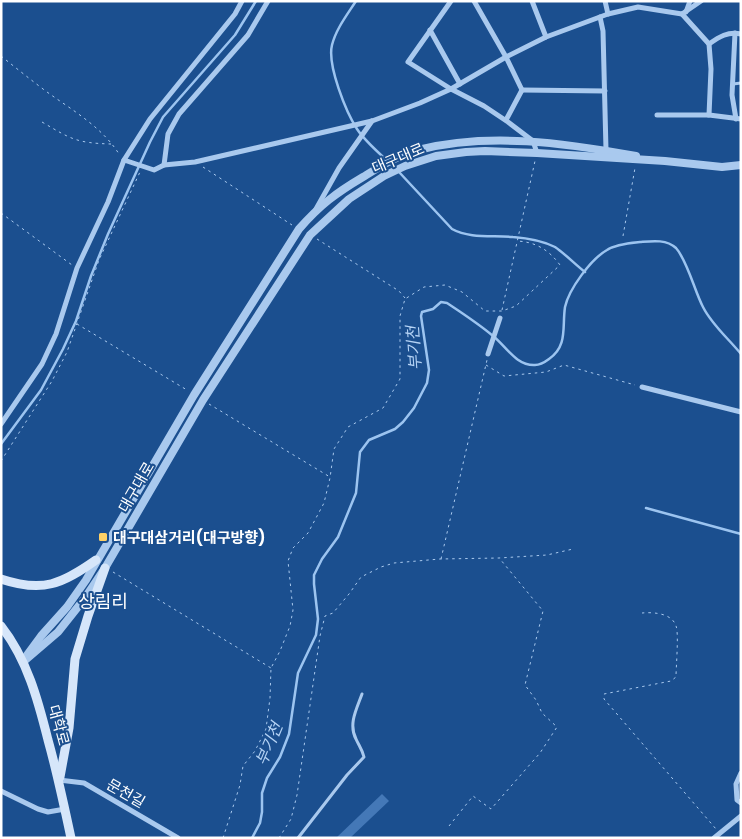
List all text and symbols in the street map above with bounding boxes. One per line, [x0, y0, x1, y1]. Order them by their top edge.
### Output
street label: 대구대로 [368, 138, 428, 178]
water label: 부기천 [401, 323, 427, 371]
street label: 대구대로 [113, 458, 159, 516]
place label: 대구대삼거리(대구방향) [113, 527, 265, 548]
marker: 대구대삼거리(대구방향) [97, 531, 109, 543]
district label: 상림리 [78, 589, 128, 614]
street label: 대학로 [43, 702, 75, 748]
water label: 부기천 [250, 717, 289, 769]
street label: 문천길 [103, 774, 149, 812]

